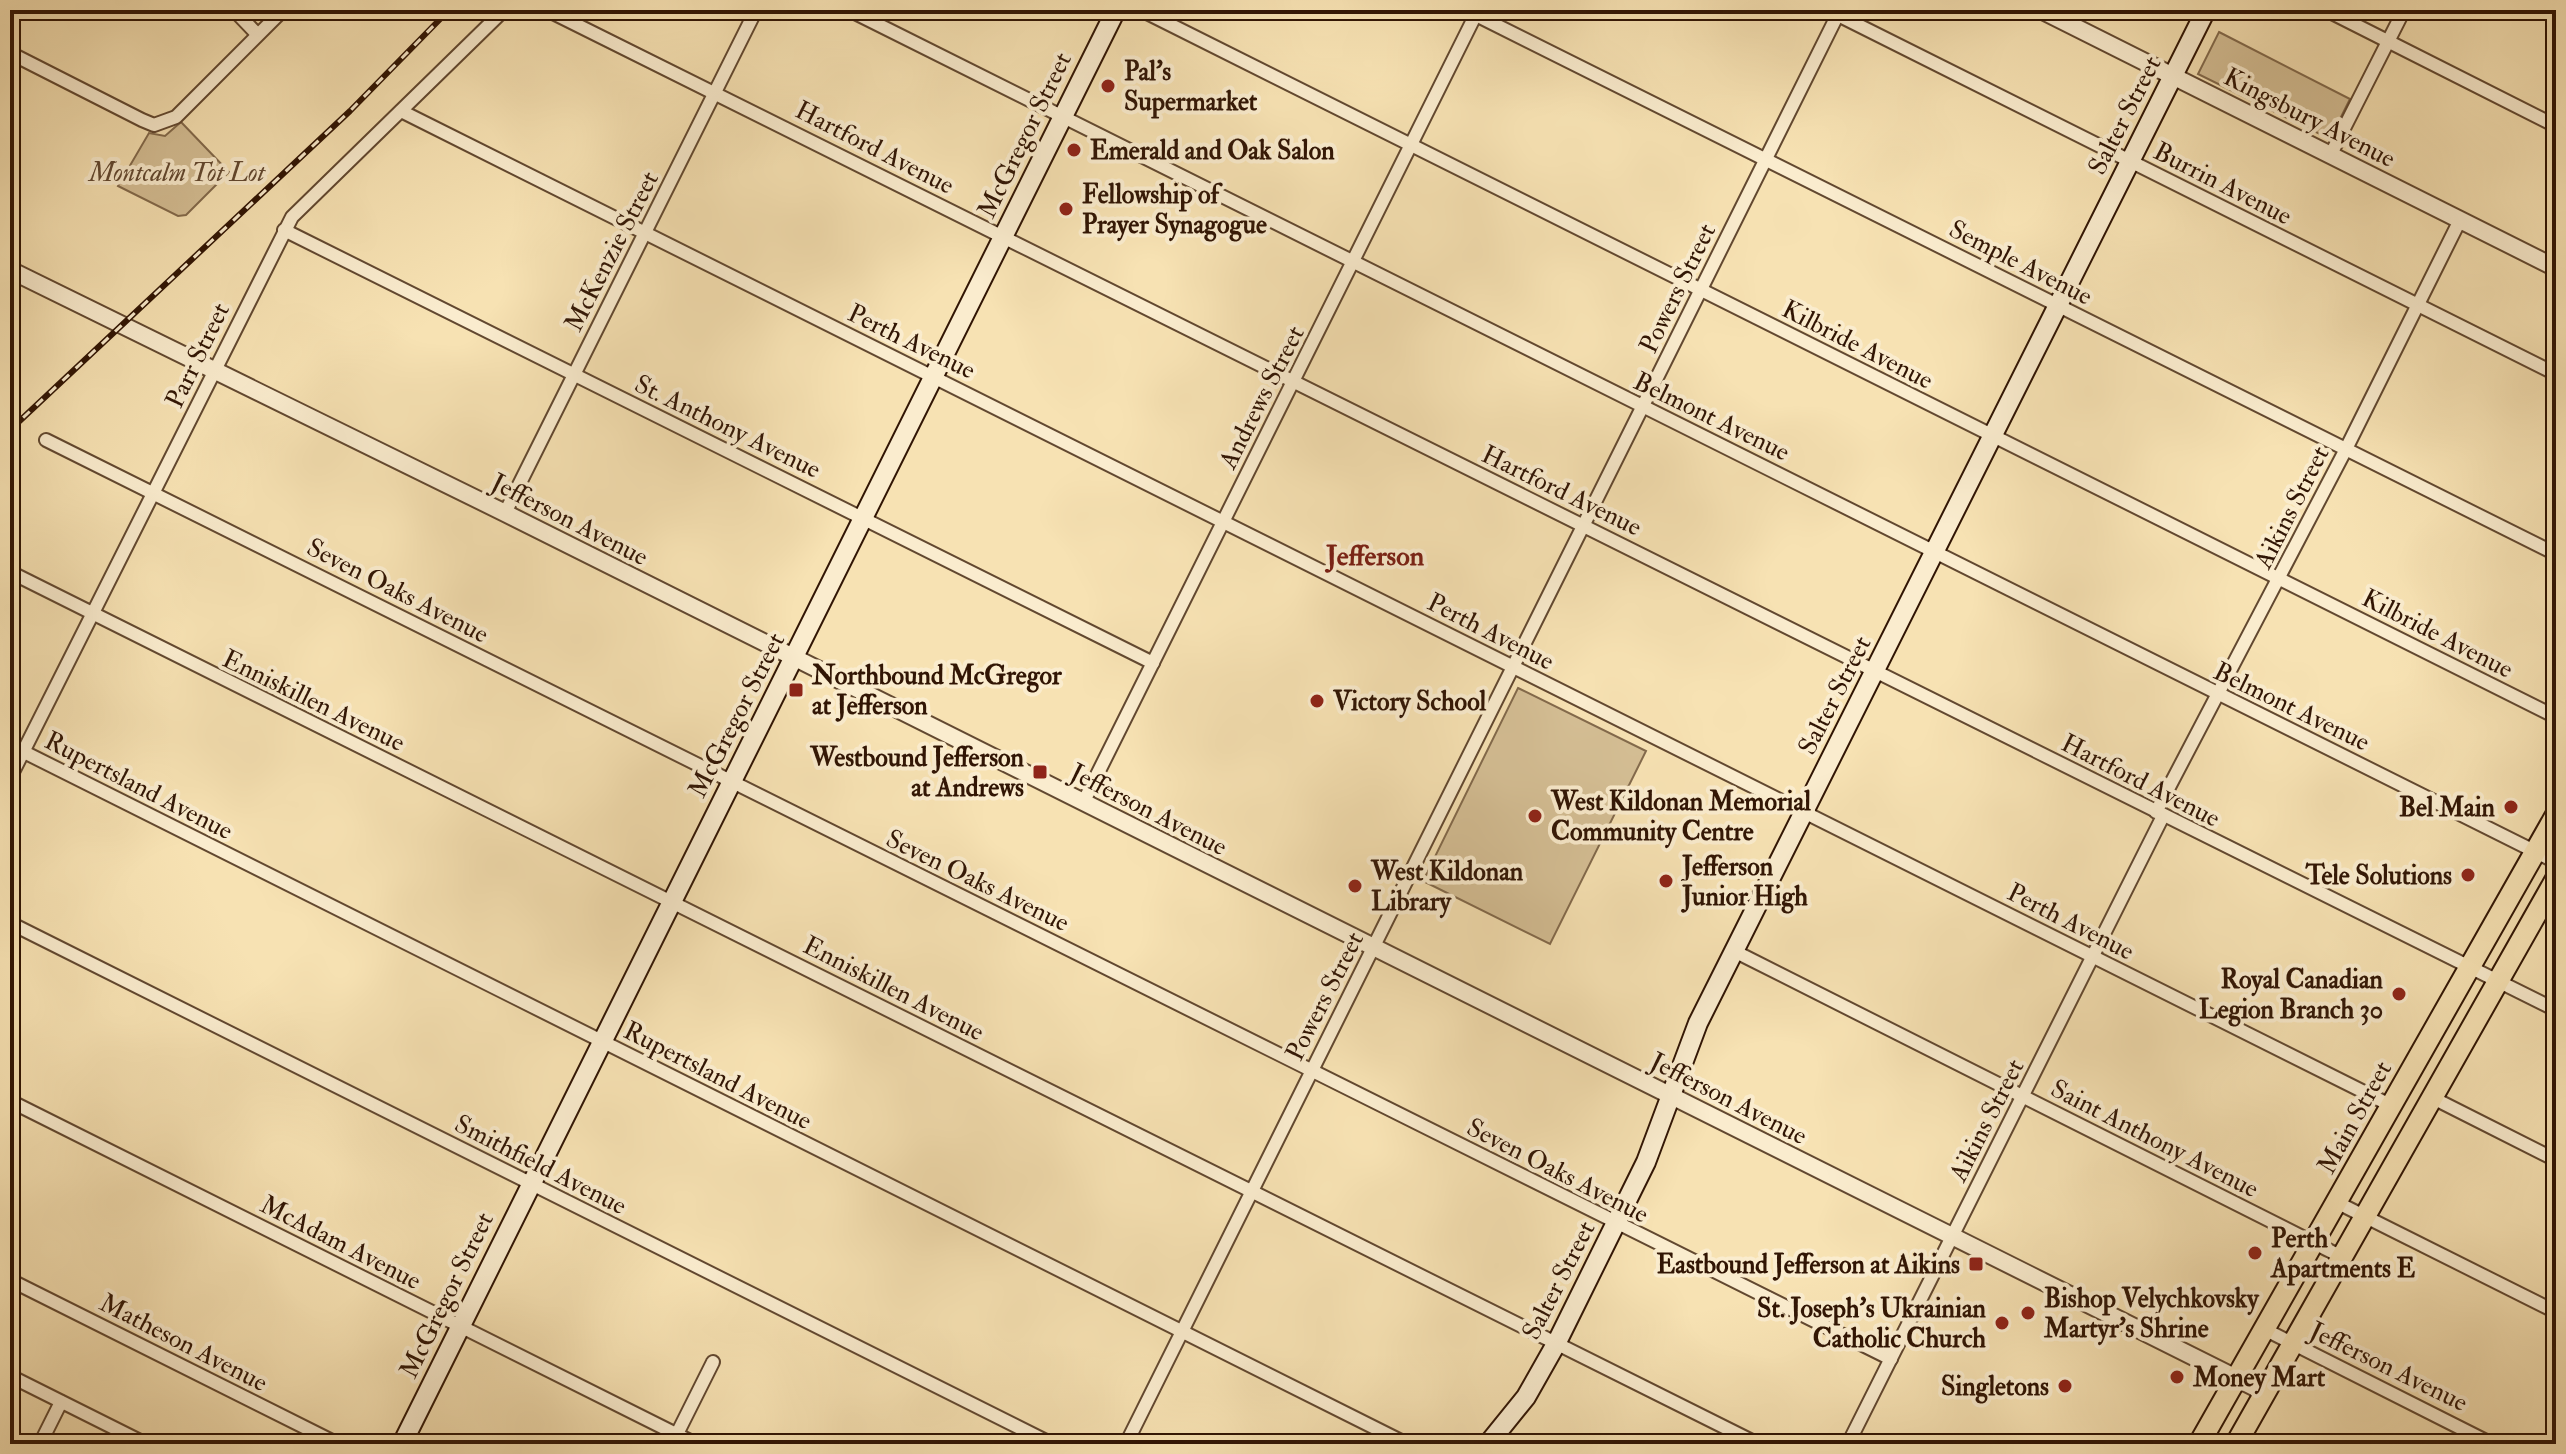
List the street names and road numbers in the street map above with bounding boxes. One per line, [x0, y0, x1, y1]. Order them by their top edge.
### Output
street label: McGregor Street [971, 47, 1079, 224]
street label: Salter Street [2081, 51, 2168, 180]
street label: Kingsbury Avenue [2218, 61, 2401, 175]
street label: Hartford Avenue [790, 94, 959, 202]
street label: Burrin Avenue [2148, 135, 2297, 232]
street label: McKenzie Street [558, 166, 666, 337]
street label: Semple Avenue [1943, 213, 2098, 314]
street label: Powers Street [1633, 218, 1723, 359]
street label: Kilbride Avenue [1777, 293, 1939, 397]
street label: Perth Avenue [843, 297, 981, 387]
street label: Parr Street [159, 298, 237, 413]
street label: Andrews Street [1212, 321, 1312, 475]
street label: Belmont Avenue [1628, 365, 1795, 469]
street label: St. Anthony Avenue [629, 368, 826, 486]
street label: Hartford Avenue [1476, 438, 1647, 543]
street label: Aikins Street [2247, 441, 2336, 575]
street label: Jefferson Avenue [485, 466, 654, 573]
street label: Seven Oaks Avenue [301, 531, 494, 651]
street label: Kilbride Avenue [2357, 582, 2519, 686]
street label: Perth Avenue [1422, 586, 1559, 678]
street label: McGregor Street [682, 628, 792, 803]
street label: Salter Street [1791, 631, 1878, 760]
street label: Enniskillen Avenue [217, 643, 410, 759]
street label: Belmont Avenue [2208, 655, 2375, 759]
street label: Rupertsland Avenue [39, 725, 238, 848]
street label: Hartford Avenue [2056, 727, 2225, 835]
street label: Jefferson Avenue [1064, 756, 1233, 863]
street label: Seven Oaks Avenue [881, 823, 1074, 939]
street label: Perth Avenue [2002, 876, 2139, 968]
street label: Powers Street [1279, 927, 1371, 1066]
street label: Enniskillen Avenue [798, 929, 990, 1048]
street label: Rupertsland Avenue [618, 1015, 817, 1138]
street label: Jefferson Avenue [1644, 1045, 1813, 1152]
street label: Aikins Street [1942, 1054, 2031, 1188]
street label: Main Street [2311, 1055, 2399, 1180]
street label: Saint Anthony Avenue [2045, 1073, 2264, 1205]
street label: Smithfield Avenue [449, 1108, 632, 1222]
street label: Seven Oaks Avenue [1461, 1111, 1654, 1231]
street label: McAdam Avenue [255, 1189, 426, 1297]
street label: McGregor Street [393, 1207, 501, 1384]
street label: Salter Street [1515, 1216, 1602, 1345]
street label: Matheson Avenue [94, 1287, 273, 1399]
street label: Jefferson Avenue [2303, 1314, 2473, 1419]

